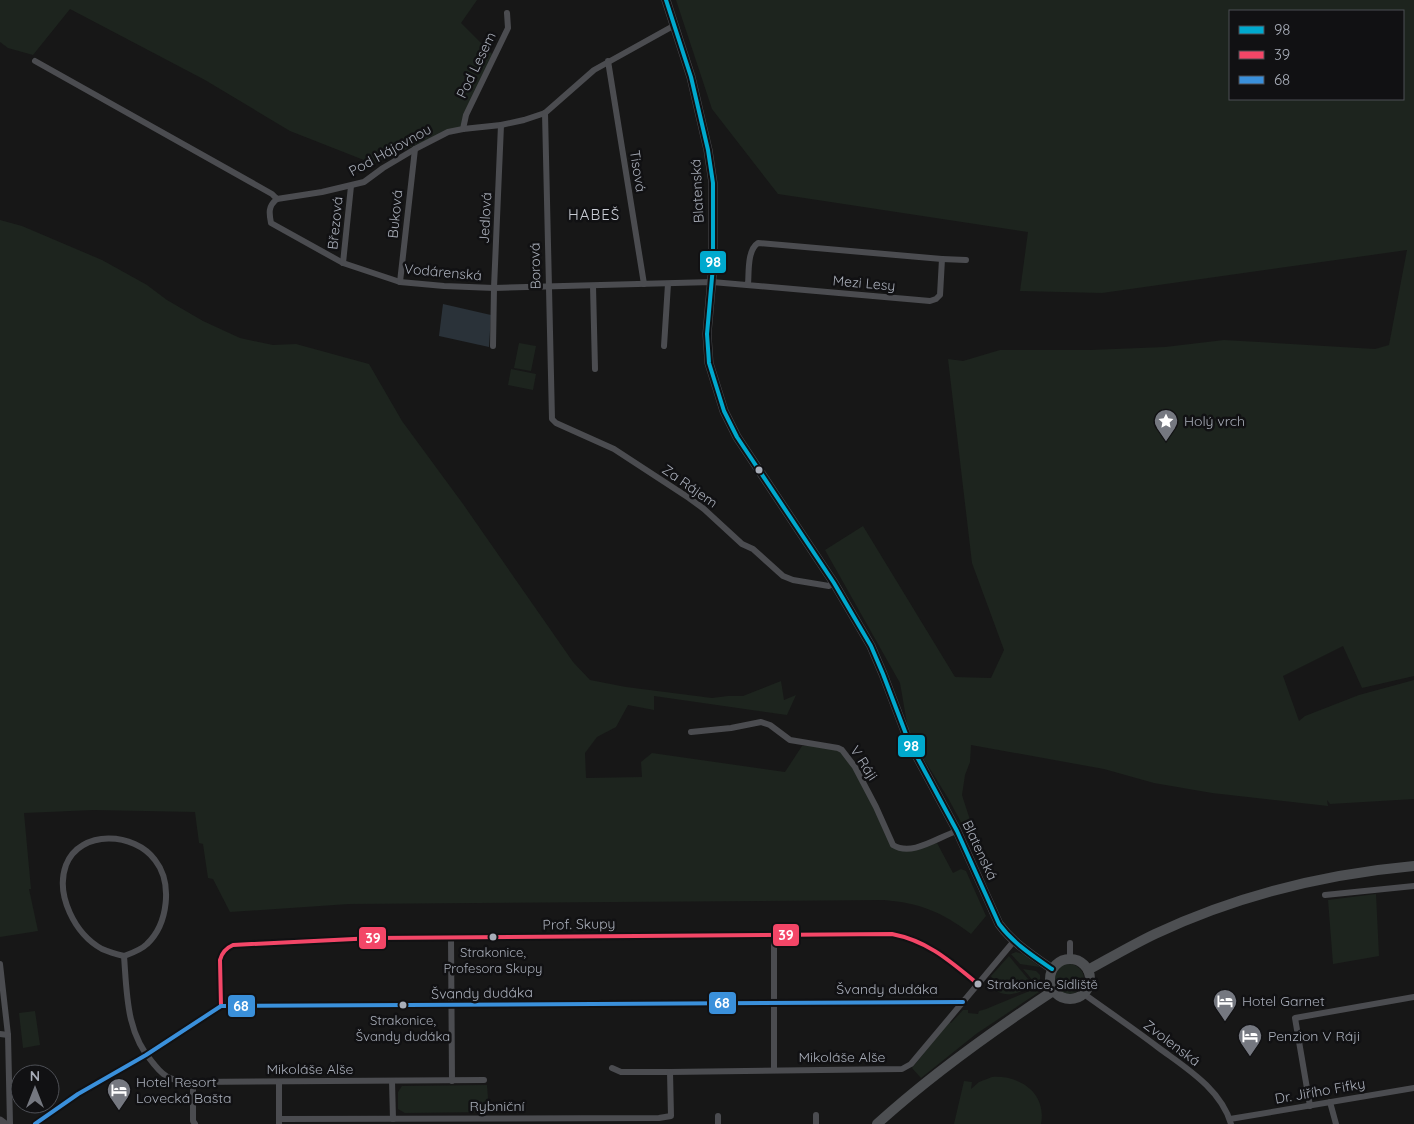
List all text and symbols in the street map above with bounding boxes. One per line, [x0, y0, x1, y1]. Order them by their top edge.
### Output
legend [1229, 10, 1404, 100]
text: 98 [1274, 20, 1290, 39]
street label: Pod Lesem [452, 29, 500, 101]
text: 39 [1274, 45, 1290, 64]
text: 68 [1274, 70, 1290, 89]
street label: Pod Hájovnou [346, 120, 434, 180]
street label: Tisová [626, 149, 650, 193]
street label: Blatenská [686, 159, 708, 223]
street label: Buková [384, 189, 406, 239]
street label: Jedlová [475, 192, 495, 244]
street label: Březová [323, 196, 347, 250]
district label: HABEŠ [568, 205, 620, 224]
street label: Borová [526, 242, 544, 290]
line badge: 98 [699, 250, 727, 274]
text: 98 [705, 253, 721, 271]
street label: Vodárenská [403, 260, 483, 284]
street label: Mezi Lesy [832, 271, 896, 295]
place icon: Holý vrch [1153, 408, 1179, 442]
place label: Holý vrch [1184, 412, 1245, 430]
street label: Za Rájem [659, 460, 721, 512]
unlabelled marker [754, 465, 764, 475]
line badge: 98 [897, 734, 926, 758]
text: 98 [903, 737, 919, 755]
street label: V Ráji [846, 742, 882, 784]
street label: Blatenská [958, 817, 1002, 883]
street label: Prof. Skupy [542, 914, 616, 934]
line badge: 39 [772, 923, 800, 947]
line badge: 39 [358, 926, 387, 950]
text: 39 [778, 926, 794, 944]
text: 39 [365, 929, 381, 947]
marker: Strakonice, Profesora Skupy [488, 932, 498, 942]
place label: Strakonice, Profesora Skupy [444, 944, 542, 976]
place label: Strakonice, Sídliště [987, 976, 1098, 992]
marker: Strakonice, Sídliště [973, 979, 983, 989]
street label: Švandy dudáka [836, 980, 938, 998]
street label: Švandy dudáka [431, 983, 533, 1003]
hotel icon: Hotel Garnet [1212, 988, 1238, 1022]
line badge: 68 [708, 991, 737, 1015]
place label: Hotel Garnet [1242, 992, 1325, 1010]
line badge: 68 [227, 994, 256, 1018]
text: 68 [714, 994, 730, 1012]
text: 68 [233, 997, 249, 1015]
marker: Strakonice, Švandy dudáka [398, 1000, 408, 1010]
place label: Strakonice, Švandy dudáka [356, 1012, 450, 1044]
street label: Zvolenská [1140, 1016, 1204, 1070]
hotel icon: Penzion V Ráji [1237, 1023, 1263, 1057]
place label: Penzion V Ráji [1268, 1027, 1360, 1045]
street label: Mikoláše Alše [799, 1048, 886, 1066]
street label: Mikoláše Alše [267, 1060, 354, 1078]
north arrow [10, 1064, 60, 1114]
text: N [30, 1067, 40, 1085]
place label: Hotel Resort Lovecká Bašta [136, 1073, 231, 1107]
street label: Dr. Jiřího Fifky [1273, 1074, 1367, 1108]
hotel icon: Hotel Resort Lovecká Bašta [106, 1077, 132, 1111]
street label: Rybniční [469, 1097, 525, 1115]

